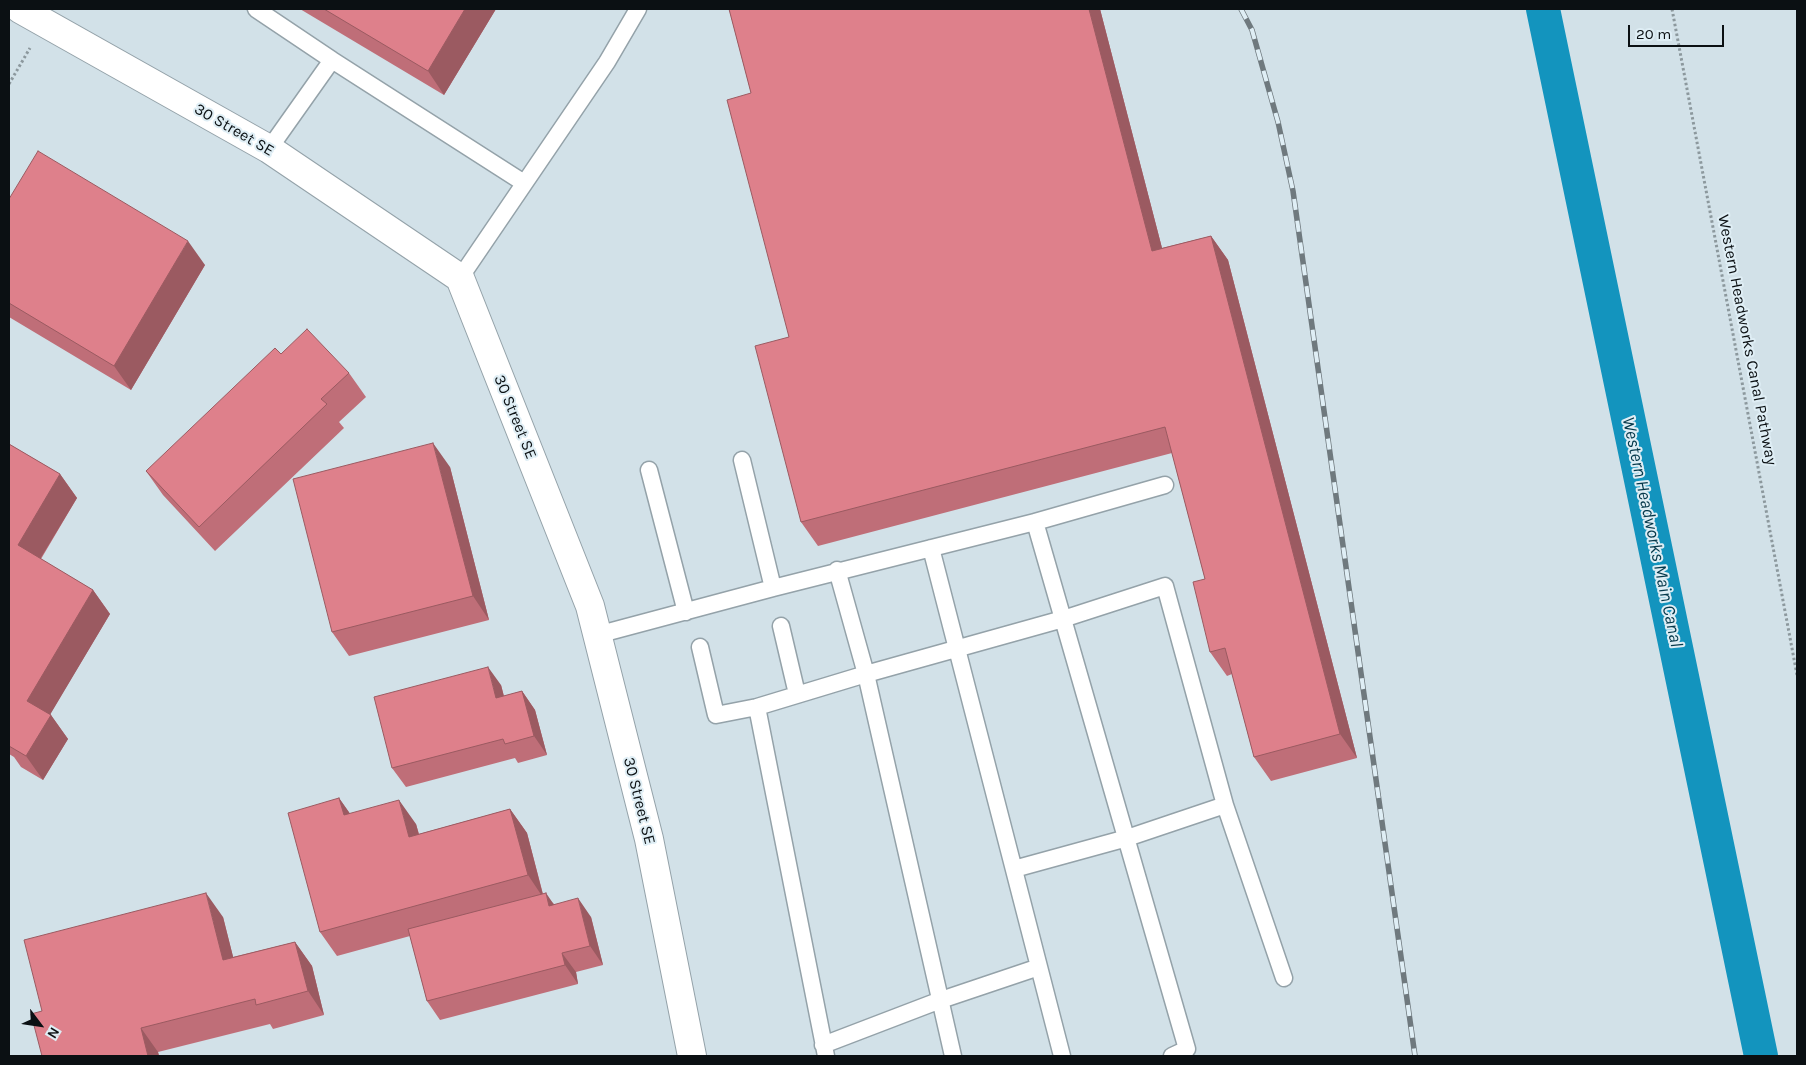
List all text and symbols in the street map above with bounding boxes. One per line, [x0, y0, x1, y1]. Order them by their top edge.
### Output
scale bar [1631, 15, 1727, 47]
text: 20 m [1636, 25, 1671, 43]
street label: 30 Street SE [191, 99, 277, 161]
street label: Western Headworks Canal Pathway [1713, 213, 1781, 467]
street label: 30 Street SE [489, 372, 541, 462]
water label: Western Headworks Main Canal [1617, 415, 1687, 649]
street label: 30 Street SE [619, 755, 659, 847]
north arrow [15, 1000, 65, 1050]
text: N [43, 1024, 63, 1042]

